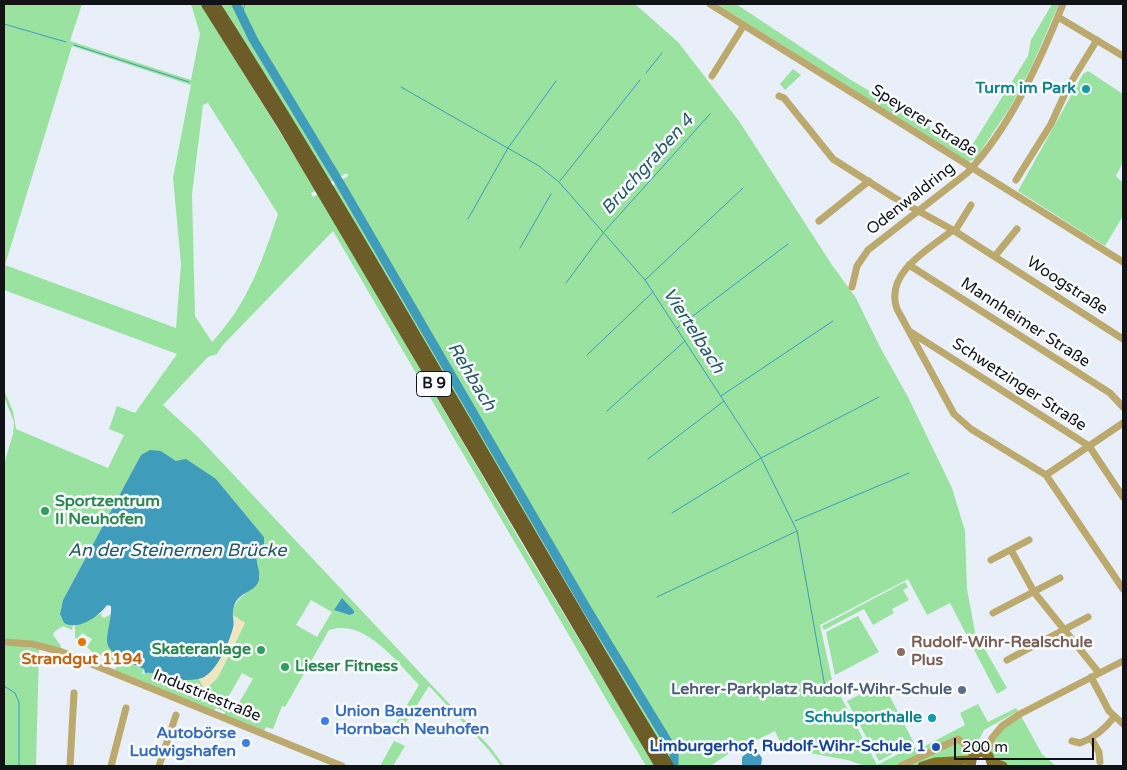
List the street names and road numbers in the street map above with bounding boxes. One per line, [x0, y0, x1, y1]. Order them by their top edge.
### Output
street label: Speyerer Straße [868, 81, 980, 161]
street label: Odenwaldring [863, 158, 959, 240]
street label: Woogstraße [1023, 253, 1111, 319]
street label: Mannheimer Straße [957, 274, 1093, 372]
street label: Schwetzinger Straße [948, 334, 1090, 436]
road number: B 9 [416, 372, 452, 396]
street label: Industriestraße [150, 666, 264, 726]

